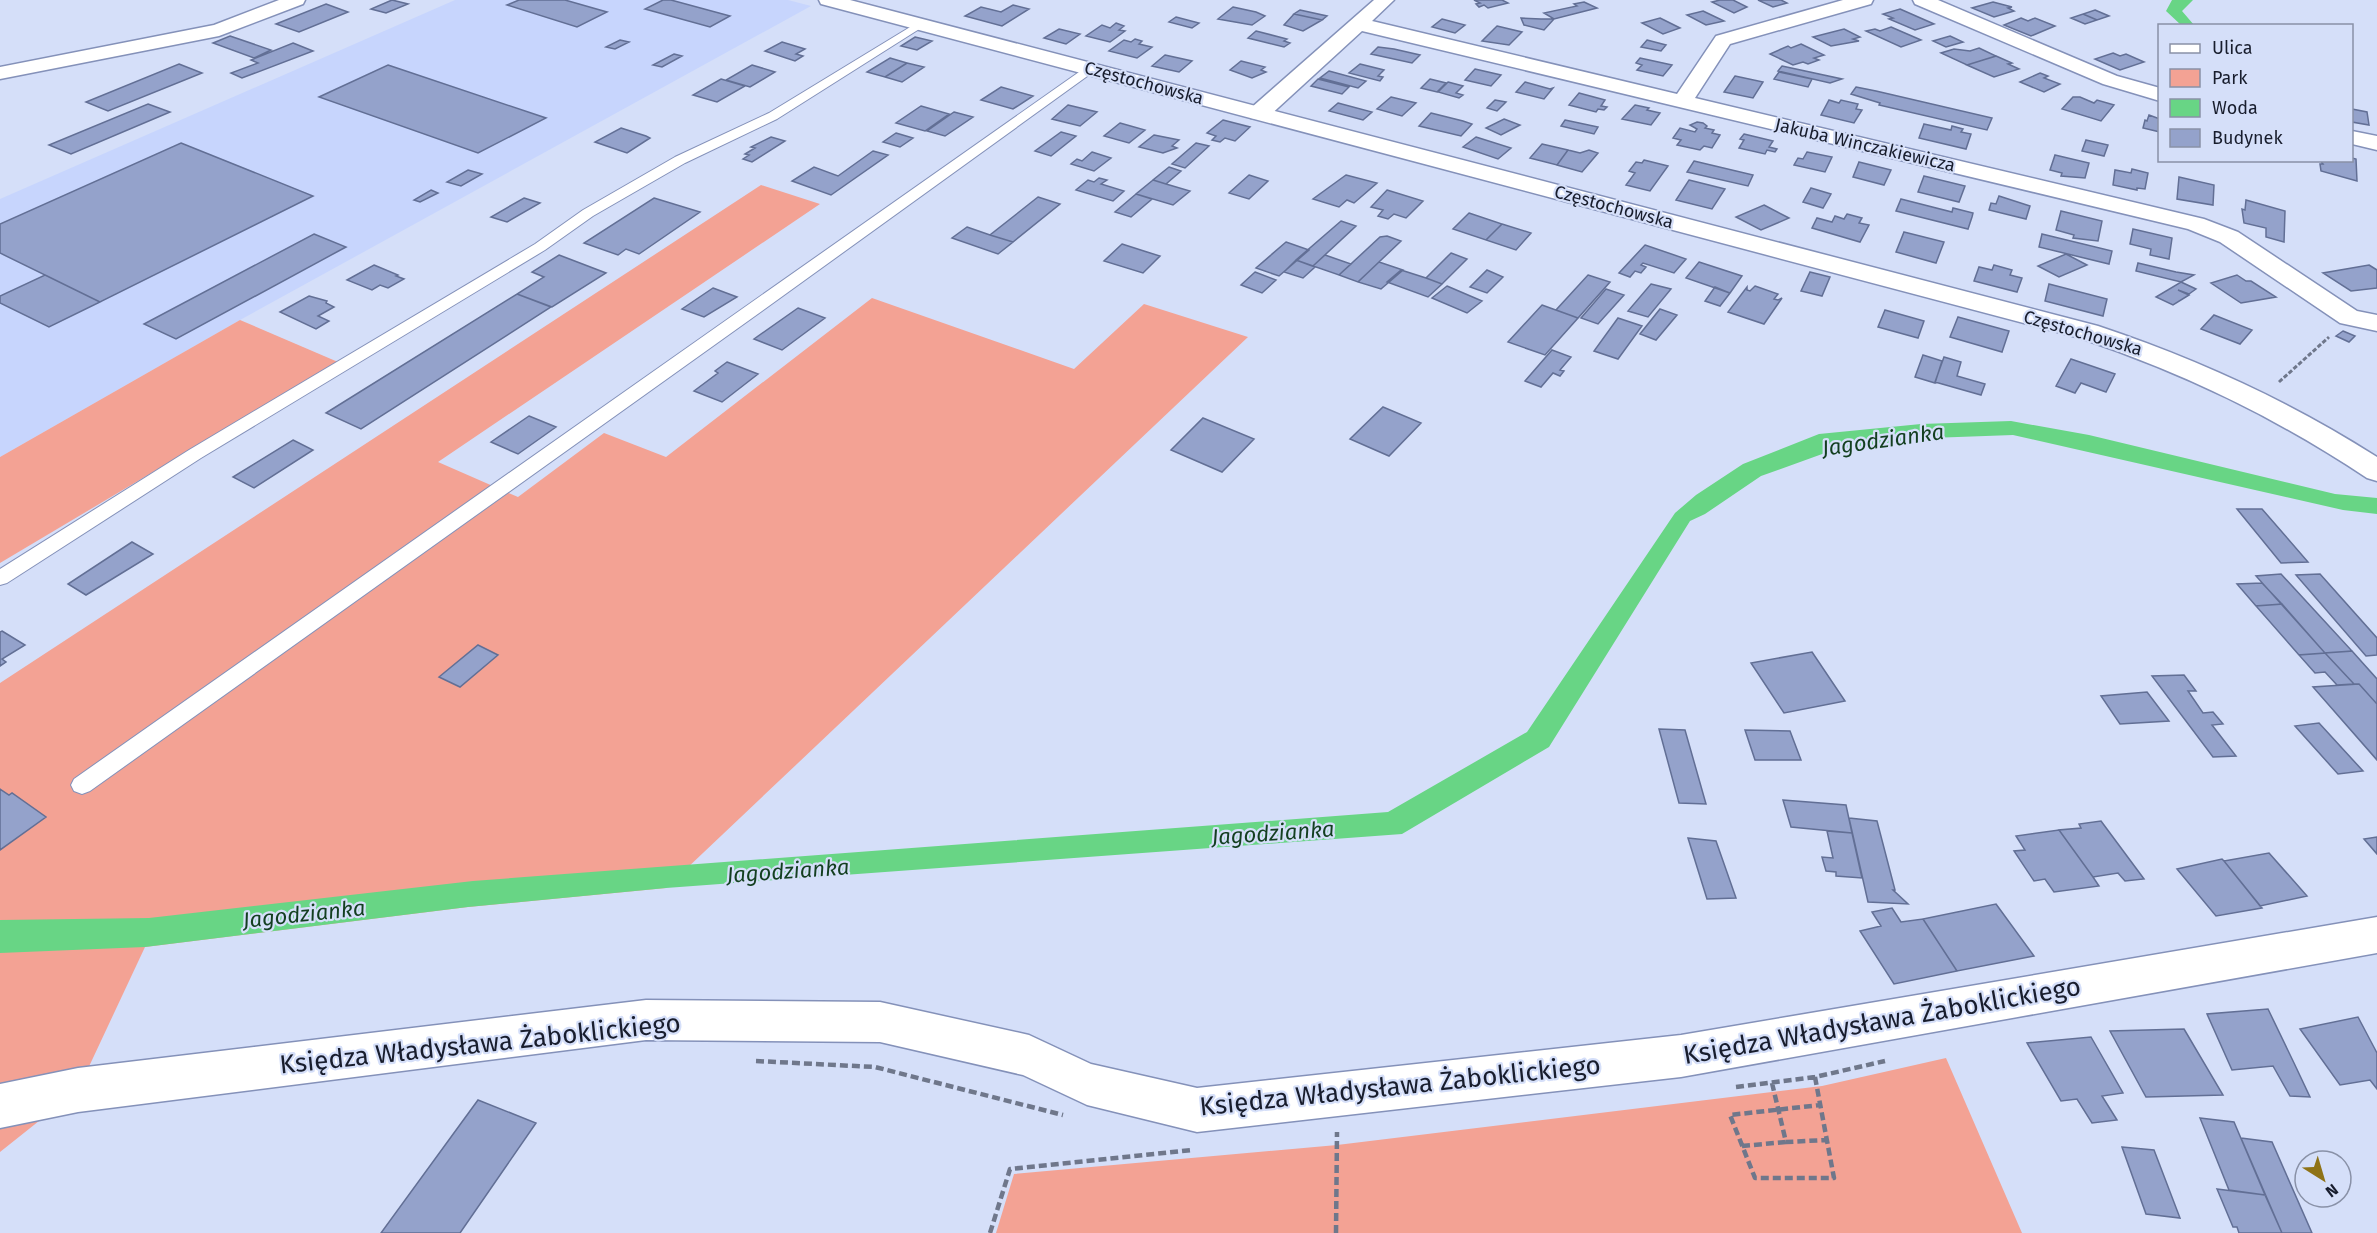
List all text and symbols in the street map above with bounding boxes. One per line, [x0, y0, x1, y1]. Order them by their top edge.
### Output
legend [2158, 24, 2353, 162]
text: Ulica [2212, 37, 2252, 59]
street label: Częstochowska [1082, 57, 1206, 109]
text: Park [2212, 67, 2248, 89]
text: Woda [2212, 97, 2258, 119]
street label: Jakuba Winczakiewicza [1773, 114, 1957, 176]
text: Budynek [2212, 127, 2283, 149]
street label: Częstochowska [1552, 181, 1676, 233]
street label: Częstochowska [2021, 306, 2145, 360]
water label: Jagodzianka [1819, 418, 1946, 462]
water label: Jagodzianka [1210, 815, 1335, 851]
water label: Jagodzianka [725, 853, 850, 889]
water label: Jagodzianka [240, 894, 367, 934]
street label: Księdza Władysława Żaboklickiego [1681, 971, 2083, 1071]
street label: Księdza Władysława Żaboklickiego [278, 1008, 682, 1080]
street label: Księdza Władysława Żaboklickiego [1198, 1050, 1602, 1122]
north arrow [2293, 1149, 2353, 1209]
text: N [2322, 1180, 2342, 1201]

